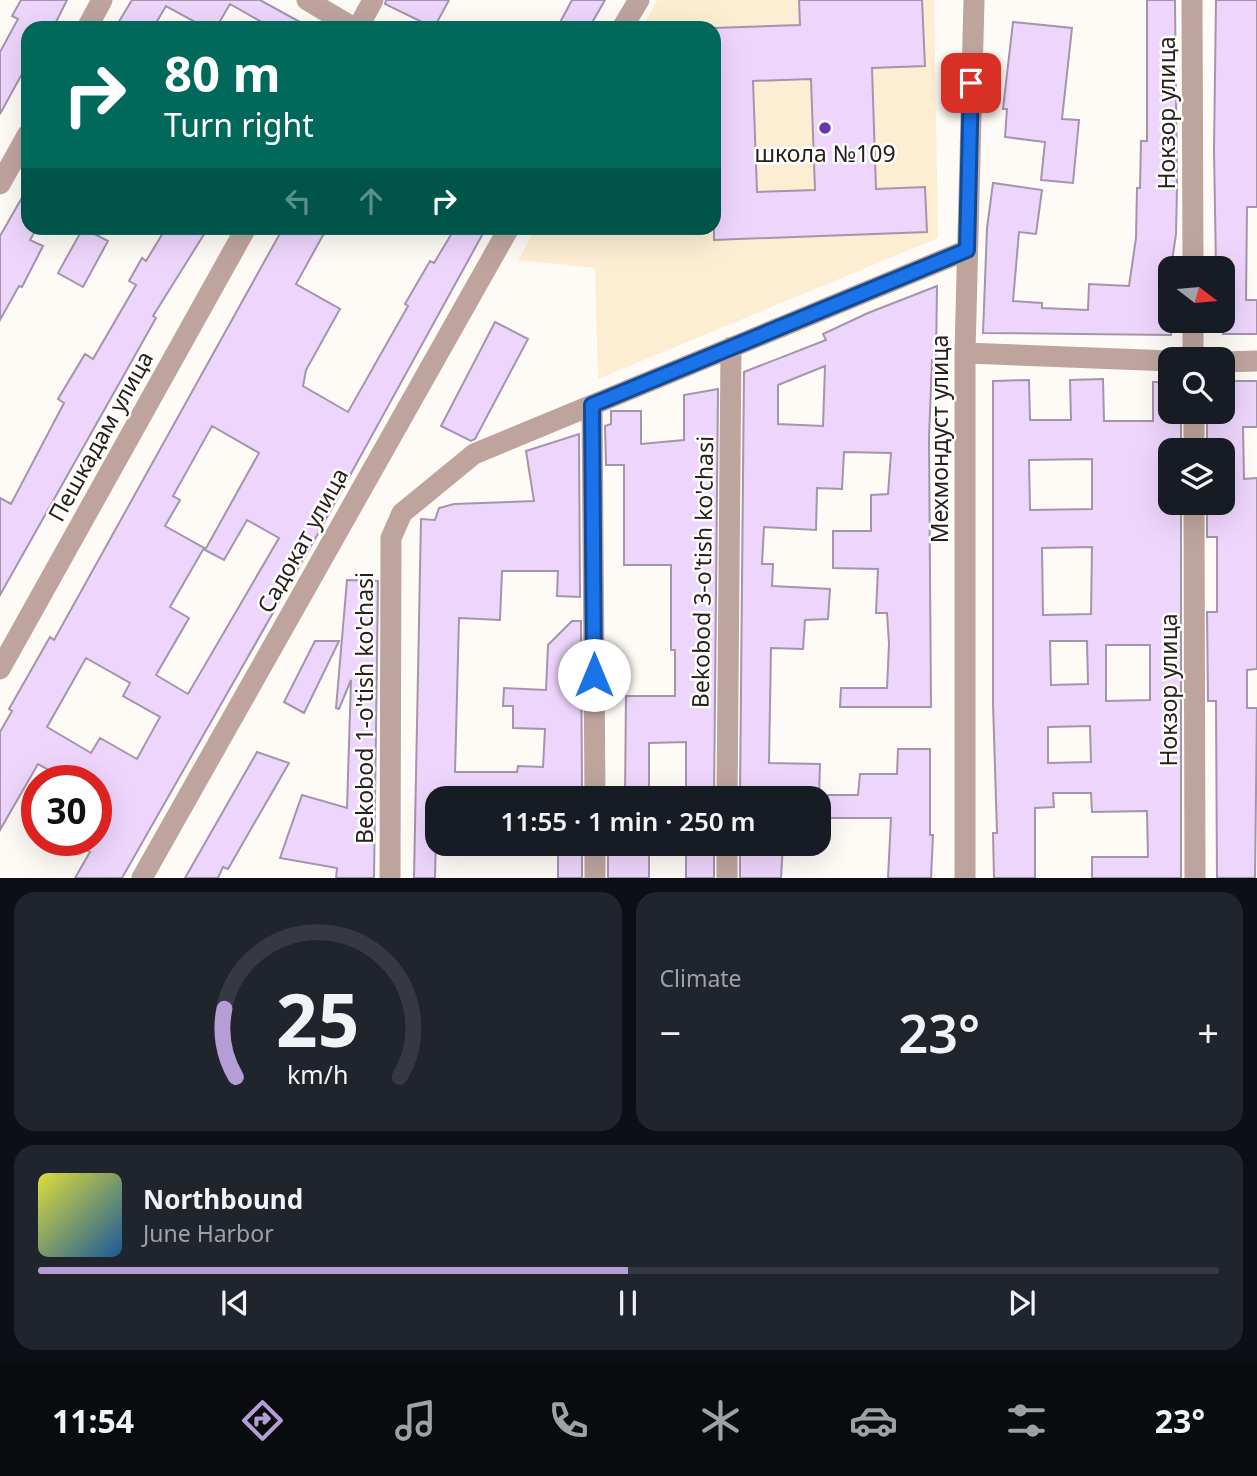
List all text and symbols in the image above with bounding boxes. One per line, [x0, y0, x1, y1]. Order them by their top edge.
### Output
street label: Нокзор улица [1150, 36, 1182, 190]
text: 80 m [164, 40, 281, 106]
icon: right [49, 49, 140, 140]
pin [941, 53, 1001, 113]
icon: arrive [952, 64, 990, 102]
text: Turn right [164, 103, 314, 146]
marker: школа №109 [817, 120, 833, 136]
place label: школа №109 [754, 137, 896, 169]
icon: left [279, 182, 317, 220]
icon: ahead [352, 182, 390, 220]
icon: right [425, 182, 463, 220]
north arrow [1158, 256, 1236, 332]
map controls [1158, 256, 1235, 515]
street label: Мехмондуст улица [923, 335, 955, 543]
street label: Пешкадам улица [40, 345, 160, 527]
button: search [1158, 347, 1235, 424]
street label: Bekobod 3-o'tish ko'chasi [684, 436, 720, 708]
button: layers [1158, 438, 1235, 515]
street label: Садокат улица [249, 462, 355, 618]
street label: Bekobod 1-o'tish ko'chasi [348, 572, 380, 844]
street label: Нокзор улица [1152, 613, 1184, 767]
position arrow [557, 638, 631, 712]
speed limit sign: 30 [21, 765, 112, 856]
text: 11:55 · 1 min · 250 m [501, 803, 755, 839]
text: Climate [660, 962, 742, 994]
text: 25 [276, 970, 359, 1069]
text: 23° [898, 997, 980, 1068]
text: − [660, 1006, 681, 1058]
text: + [1197, 1006, 1219, 1058]
text: km/h [287, 1057, 349, 1091]
text: Northbound [143, 1181, 303, 1217]
text: June Harbor [143, 1217, 274, 1249]
icon: previous [216, 1284, 254, 1322]
icon: pause [609, 1284, 647, 1322]
icon: next [1003, 1284, 1041, 1322]
icon: directions [238, 1396, 287, 1445]
icon: music [391, 1396, 440, 1445]
icon: phone [544, 1396, 593, 1445]
icon: climate [696, 1396, 745, 1445]
icon: car [849, 1396, 898, 1445]
icon: filters [1002, 1396, 1051, 1445]
text: 11:54 [52, 1399, 134, 1442]
text: 23° [1155, 1399, 1205, 1442]

